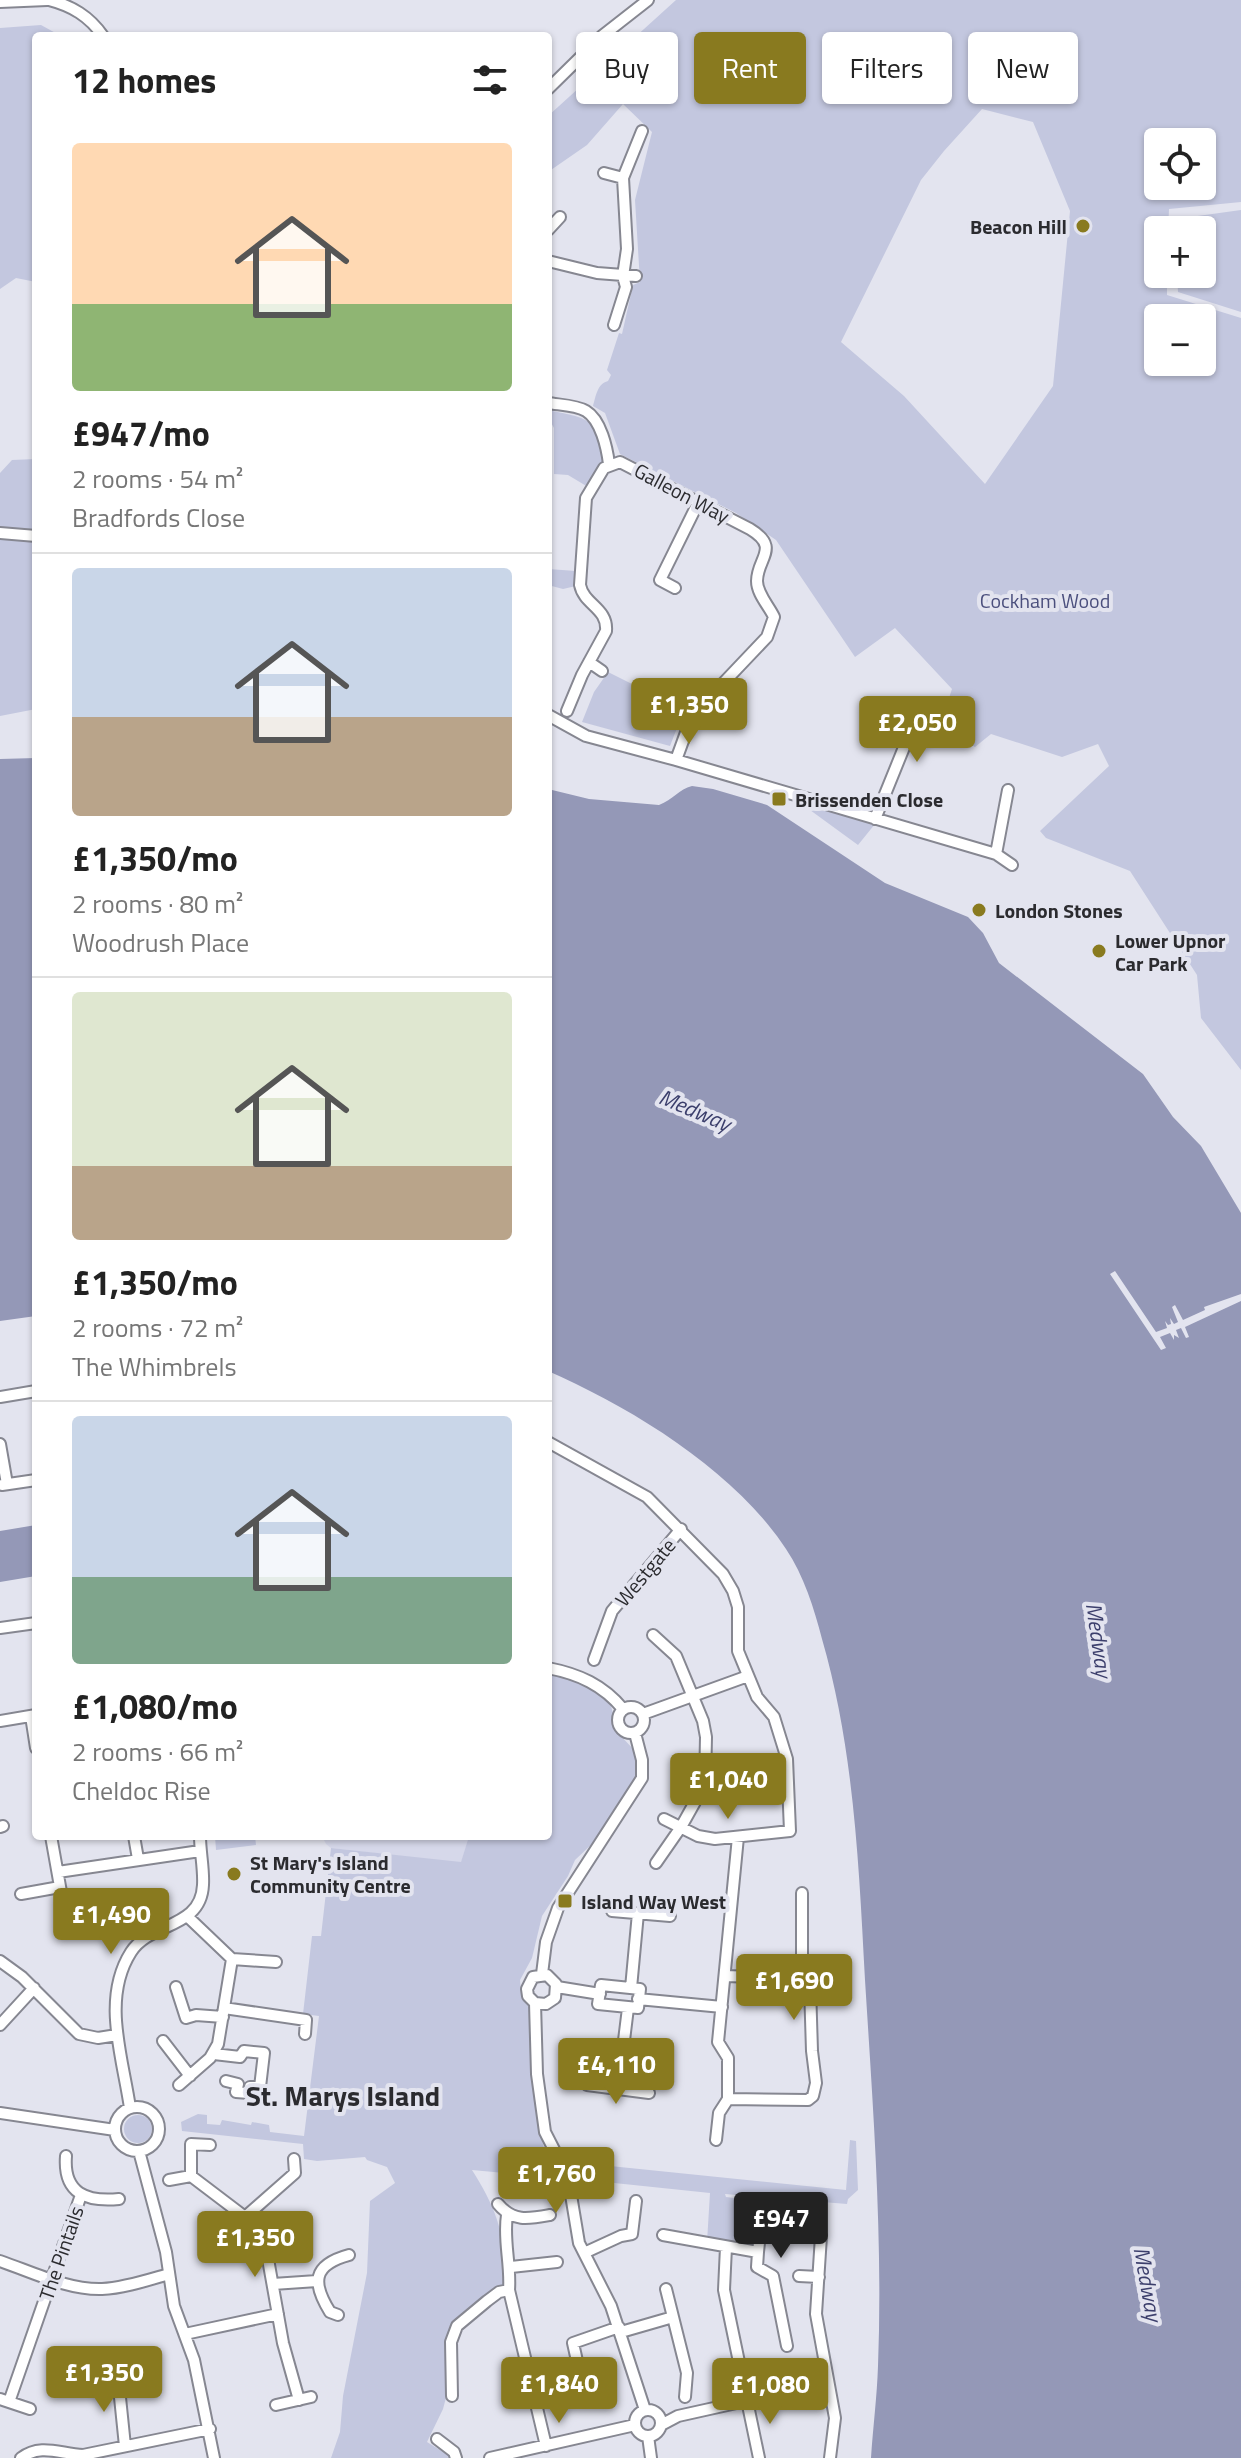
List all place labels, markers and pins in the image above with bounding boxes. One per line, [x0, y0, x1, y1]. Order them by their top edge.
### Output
place label: Beacon Hill [970, 211, 1067, 242]
marker: Beacon Hill [1074, 217, 1092, 235]
pin: £1,350 [624, 678, 754, 746]
pin: £2,050 [852, 696, 982, 764]
place label: Brissenden Close [795, 784, 943, 815]
marker: Brissenden Close [770, 790, 788, 808]
place label: London Stones [995, 895, 1123, 926]
marker: London Stones [970, 901, 988, 919]
place label: Lower Upnor Car Park [1115, 925, 1226, 979]
marker: Lower Upnor Car Park [1090, 942, 1108, 960]
pin: £1,040 [663, 1753, 793, 1821]
place label: St Mary's Island Community Centre [250, 1847, 411, 1901]
marker: St Mary's Island Community Centre [225, 1865, 243, 1883]
place label: Island Way West [581, 1886, 726, 1917]
pin: £1,490 [46, 1888, 176, 1956]
marker: Island Way West [556, 1892, 574, 1910]
pin: £1,690 [729, 1954, 859, 2022]
pin: £4,110 [551, 2038, 681, 2106]
pin: £1,760 [491, 2147, 621, 2215]
pin: £947 [734, 2192, 828, 2260]
pin: £1,350 [190, 2211, 320, 2279]
pin: £1,350 [39, 2346, 169, 2414]
pin: £1,840 [494, 2357, 624, 2425]
pin: £1,080 [705, 2358, 835, 2426]

